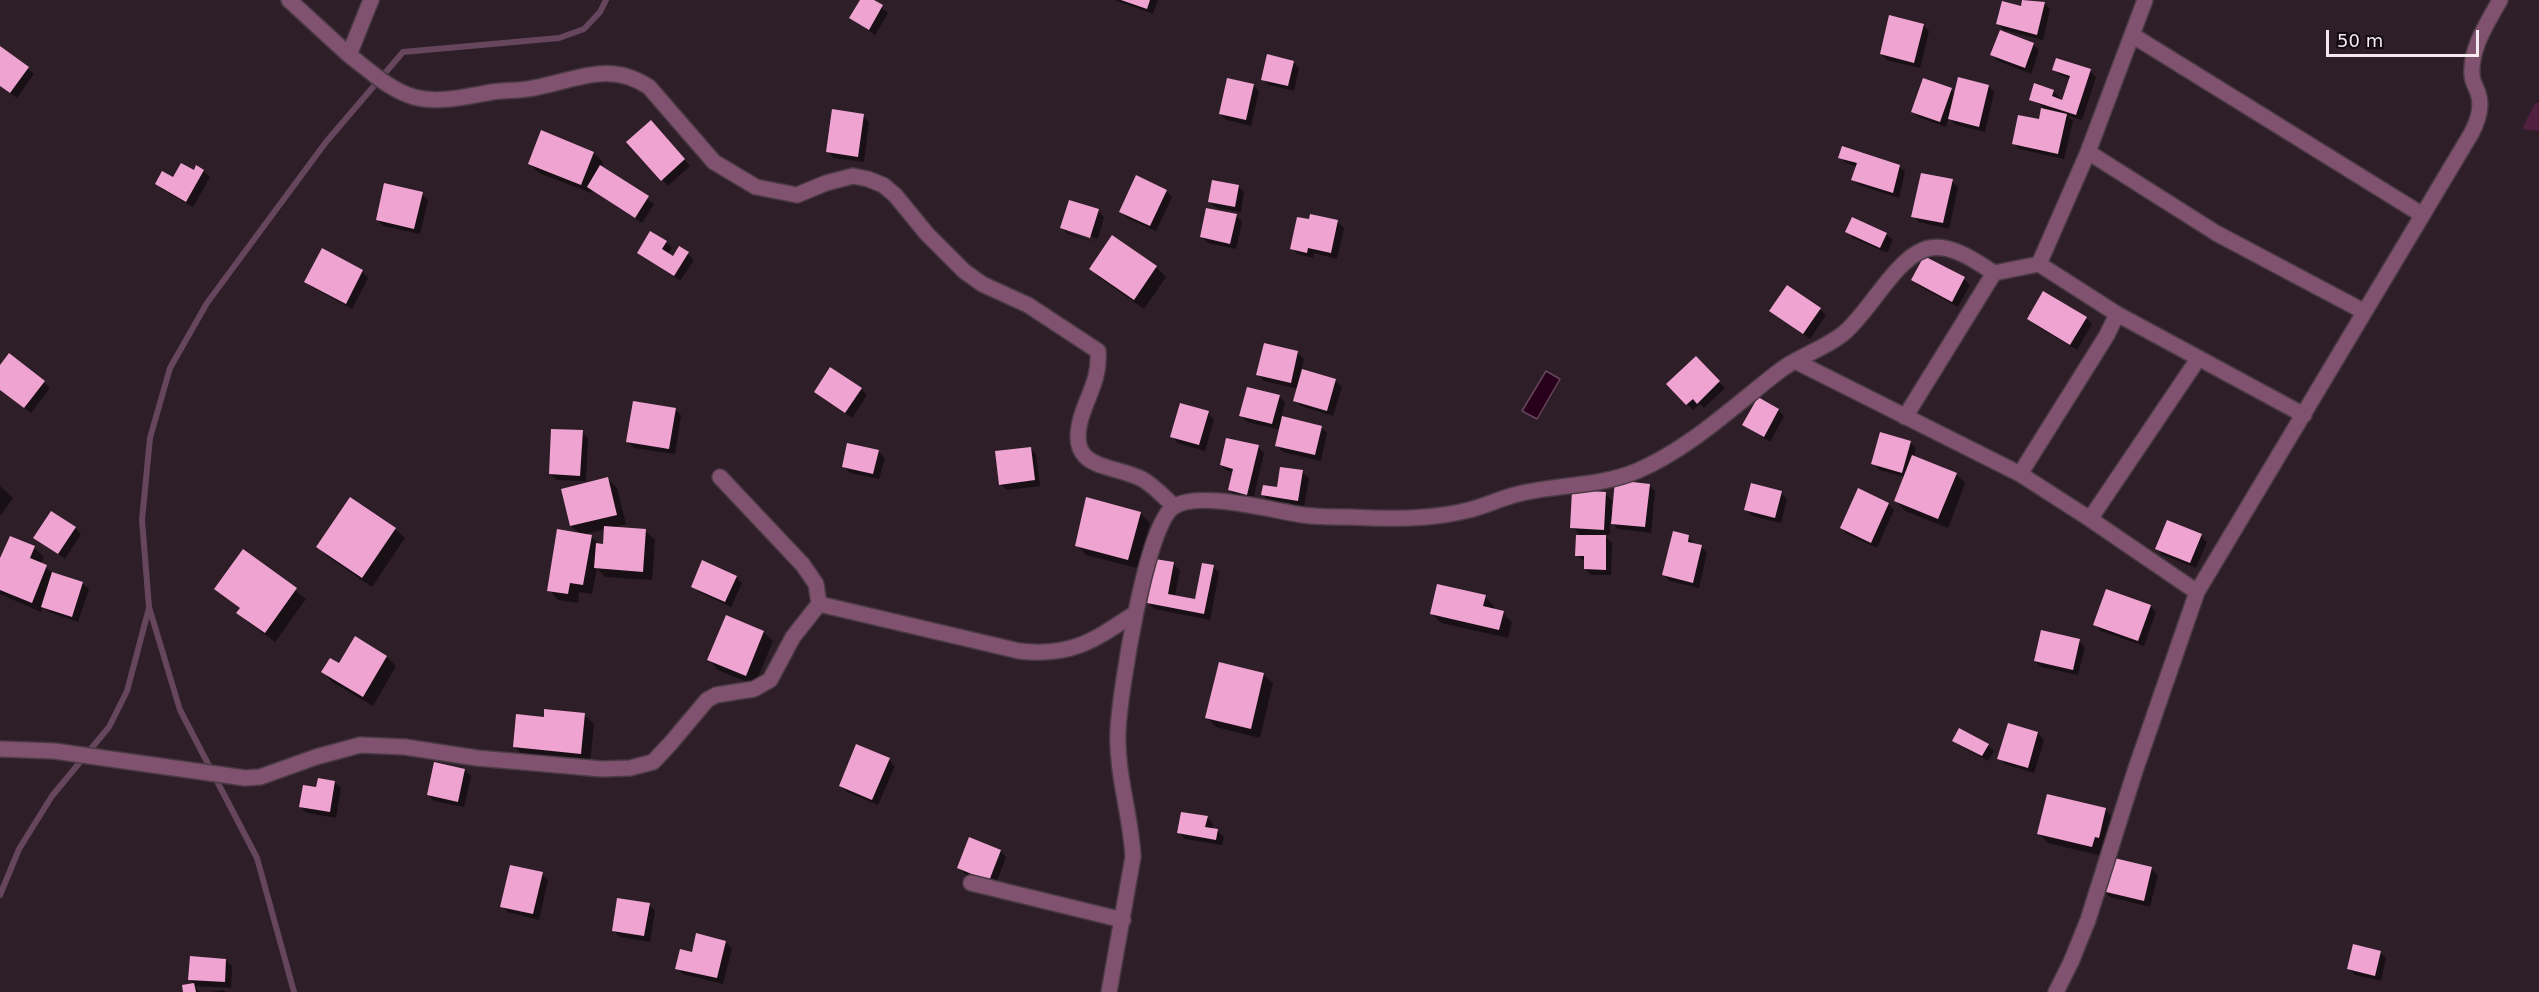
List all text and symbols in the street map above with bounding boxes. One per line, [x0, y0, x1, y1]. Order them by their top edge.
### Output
scale bar [2329, 18, 2482, 56]
text: 50 m [2337, 30, 2383, 51]

